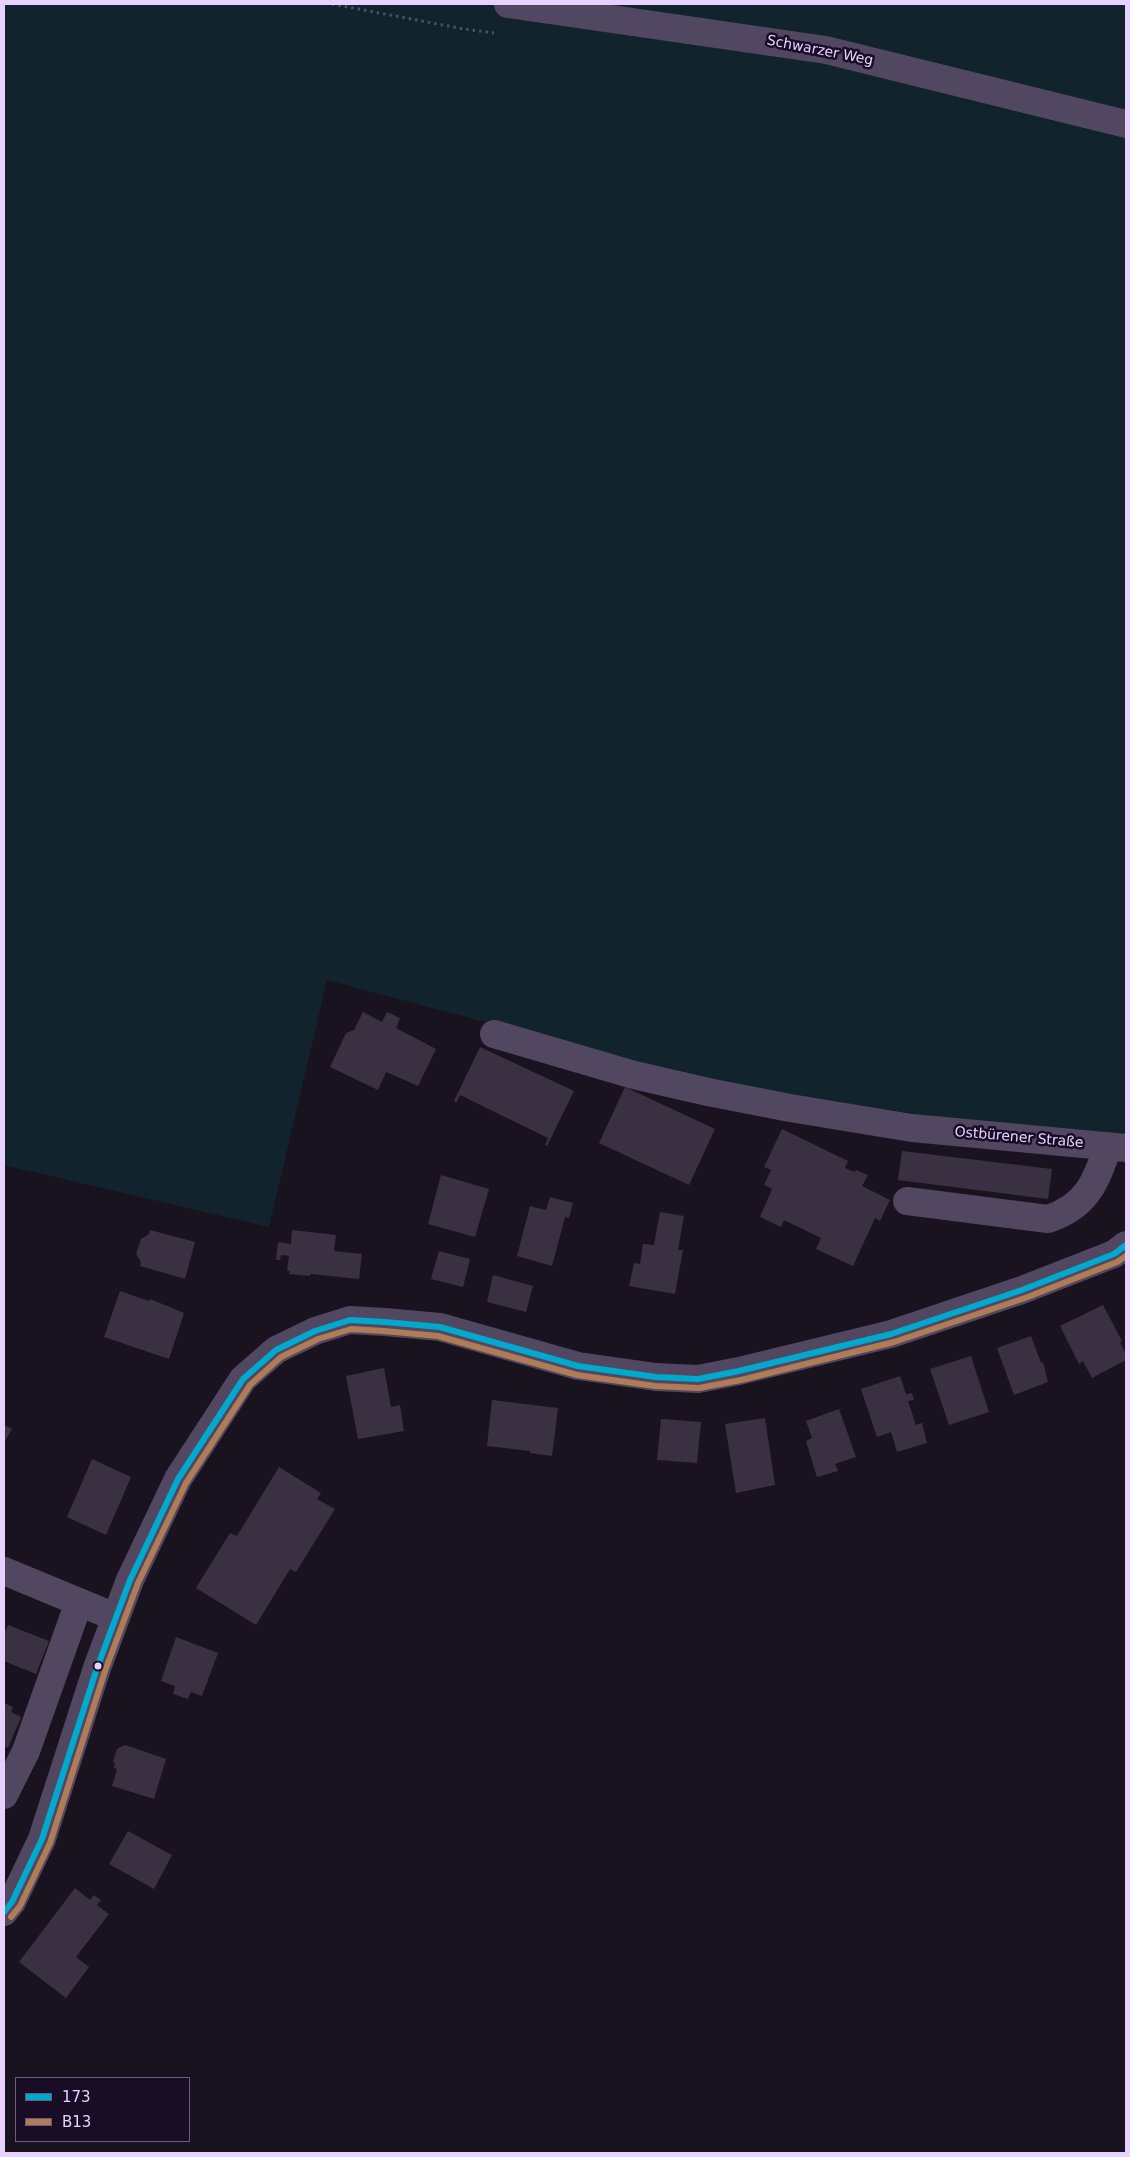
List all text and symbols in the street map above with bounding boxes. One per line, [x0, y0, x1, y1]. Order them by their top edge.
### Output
street label: Schwarzer Weg [765, 32, 875, 70]
street label: Ostbürener Straße [954, 1124, 1084, 1152]
unlabelled marker [93, 1661, 103, 1671]
legend [15, 2077, 190, 2142]
text: 173 [62, 2088, 91, 2106]
text: B13 [62, 2113, 91, 2131]

